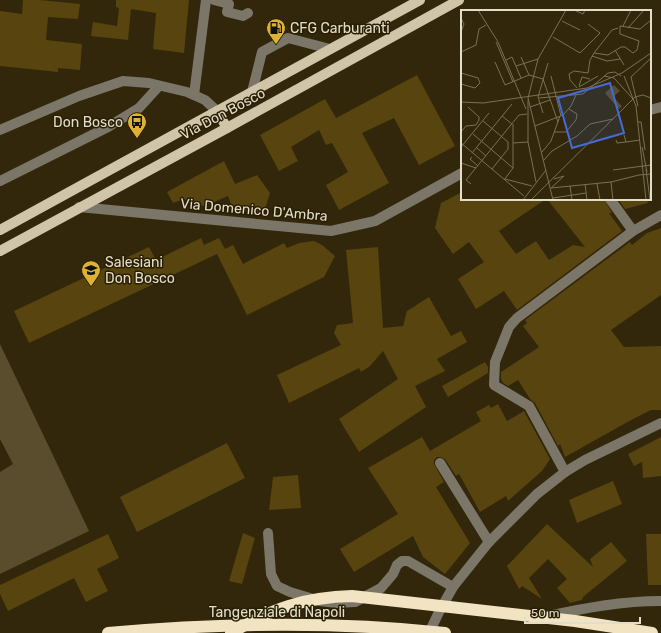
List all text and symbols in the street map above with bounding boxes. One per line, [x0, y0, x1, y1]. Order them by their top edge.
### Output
inset map [461, 10, 651, 200]
fuel station icon: CFG Carburanti [265, 17, 287, 45]
place label: CFG Carburanti [290, 20, 390, 37]
street label: Via Don Bosco [178, 85, 268, 143]
bus stop icon: Don Bosco [126, 111, 148, 139]
place label: Don Bosco [53, 114, 123, 131]
street label: Via Domenico D'Ambra [180, 195, 328, 225]
place label: Salesiani Don Bosco [105, 254, 175, 287]
school or university icon: Salesiani Don Bosco [80, 259, 102, 287]
scale bar [525, 599, 640, 625]
street label: Tangenziale di Napoli [209, 604, 345, 621]
text: 50 m [531, 606, 559, 620]

